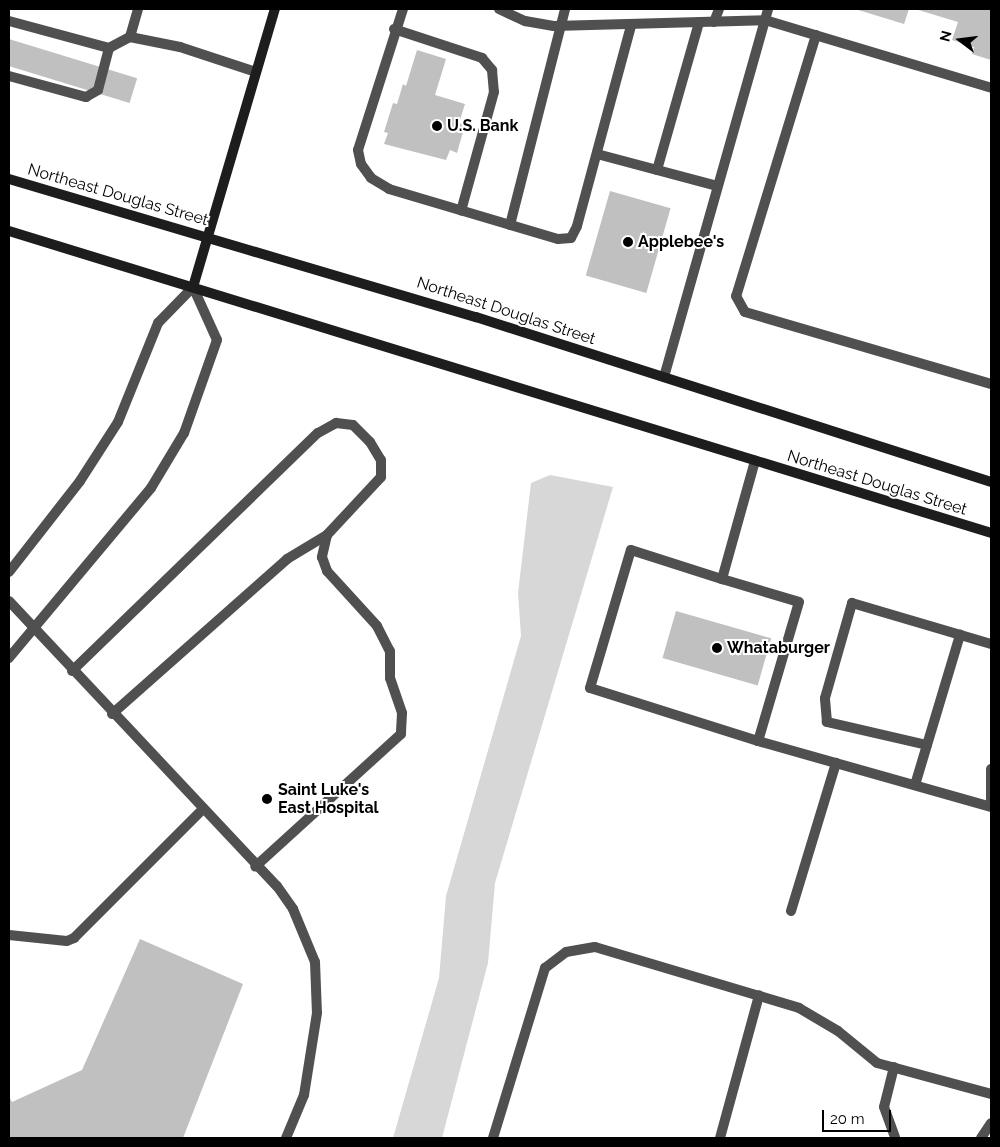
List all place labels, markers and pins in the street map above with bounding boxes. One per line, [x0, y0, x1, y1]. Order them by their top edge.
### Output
place label: U.S. Bank [447, 116, 518, 136]
marker: U.S. Bank [431, 120, 443, 132]
place label: Applebee's [638, 232, 724, 252]
marker: Applebee's [622, 236, 634, 248]
place label: Whataburger [727, 638, 830, 658]
marker: Whataburger [711, 642, 723, 654]
place label: Saint Luke's East Hospital [278, 780, 379, 818]
marker: Saint Luke's East Hospital [260, 792, 274, 806]

